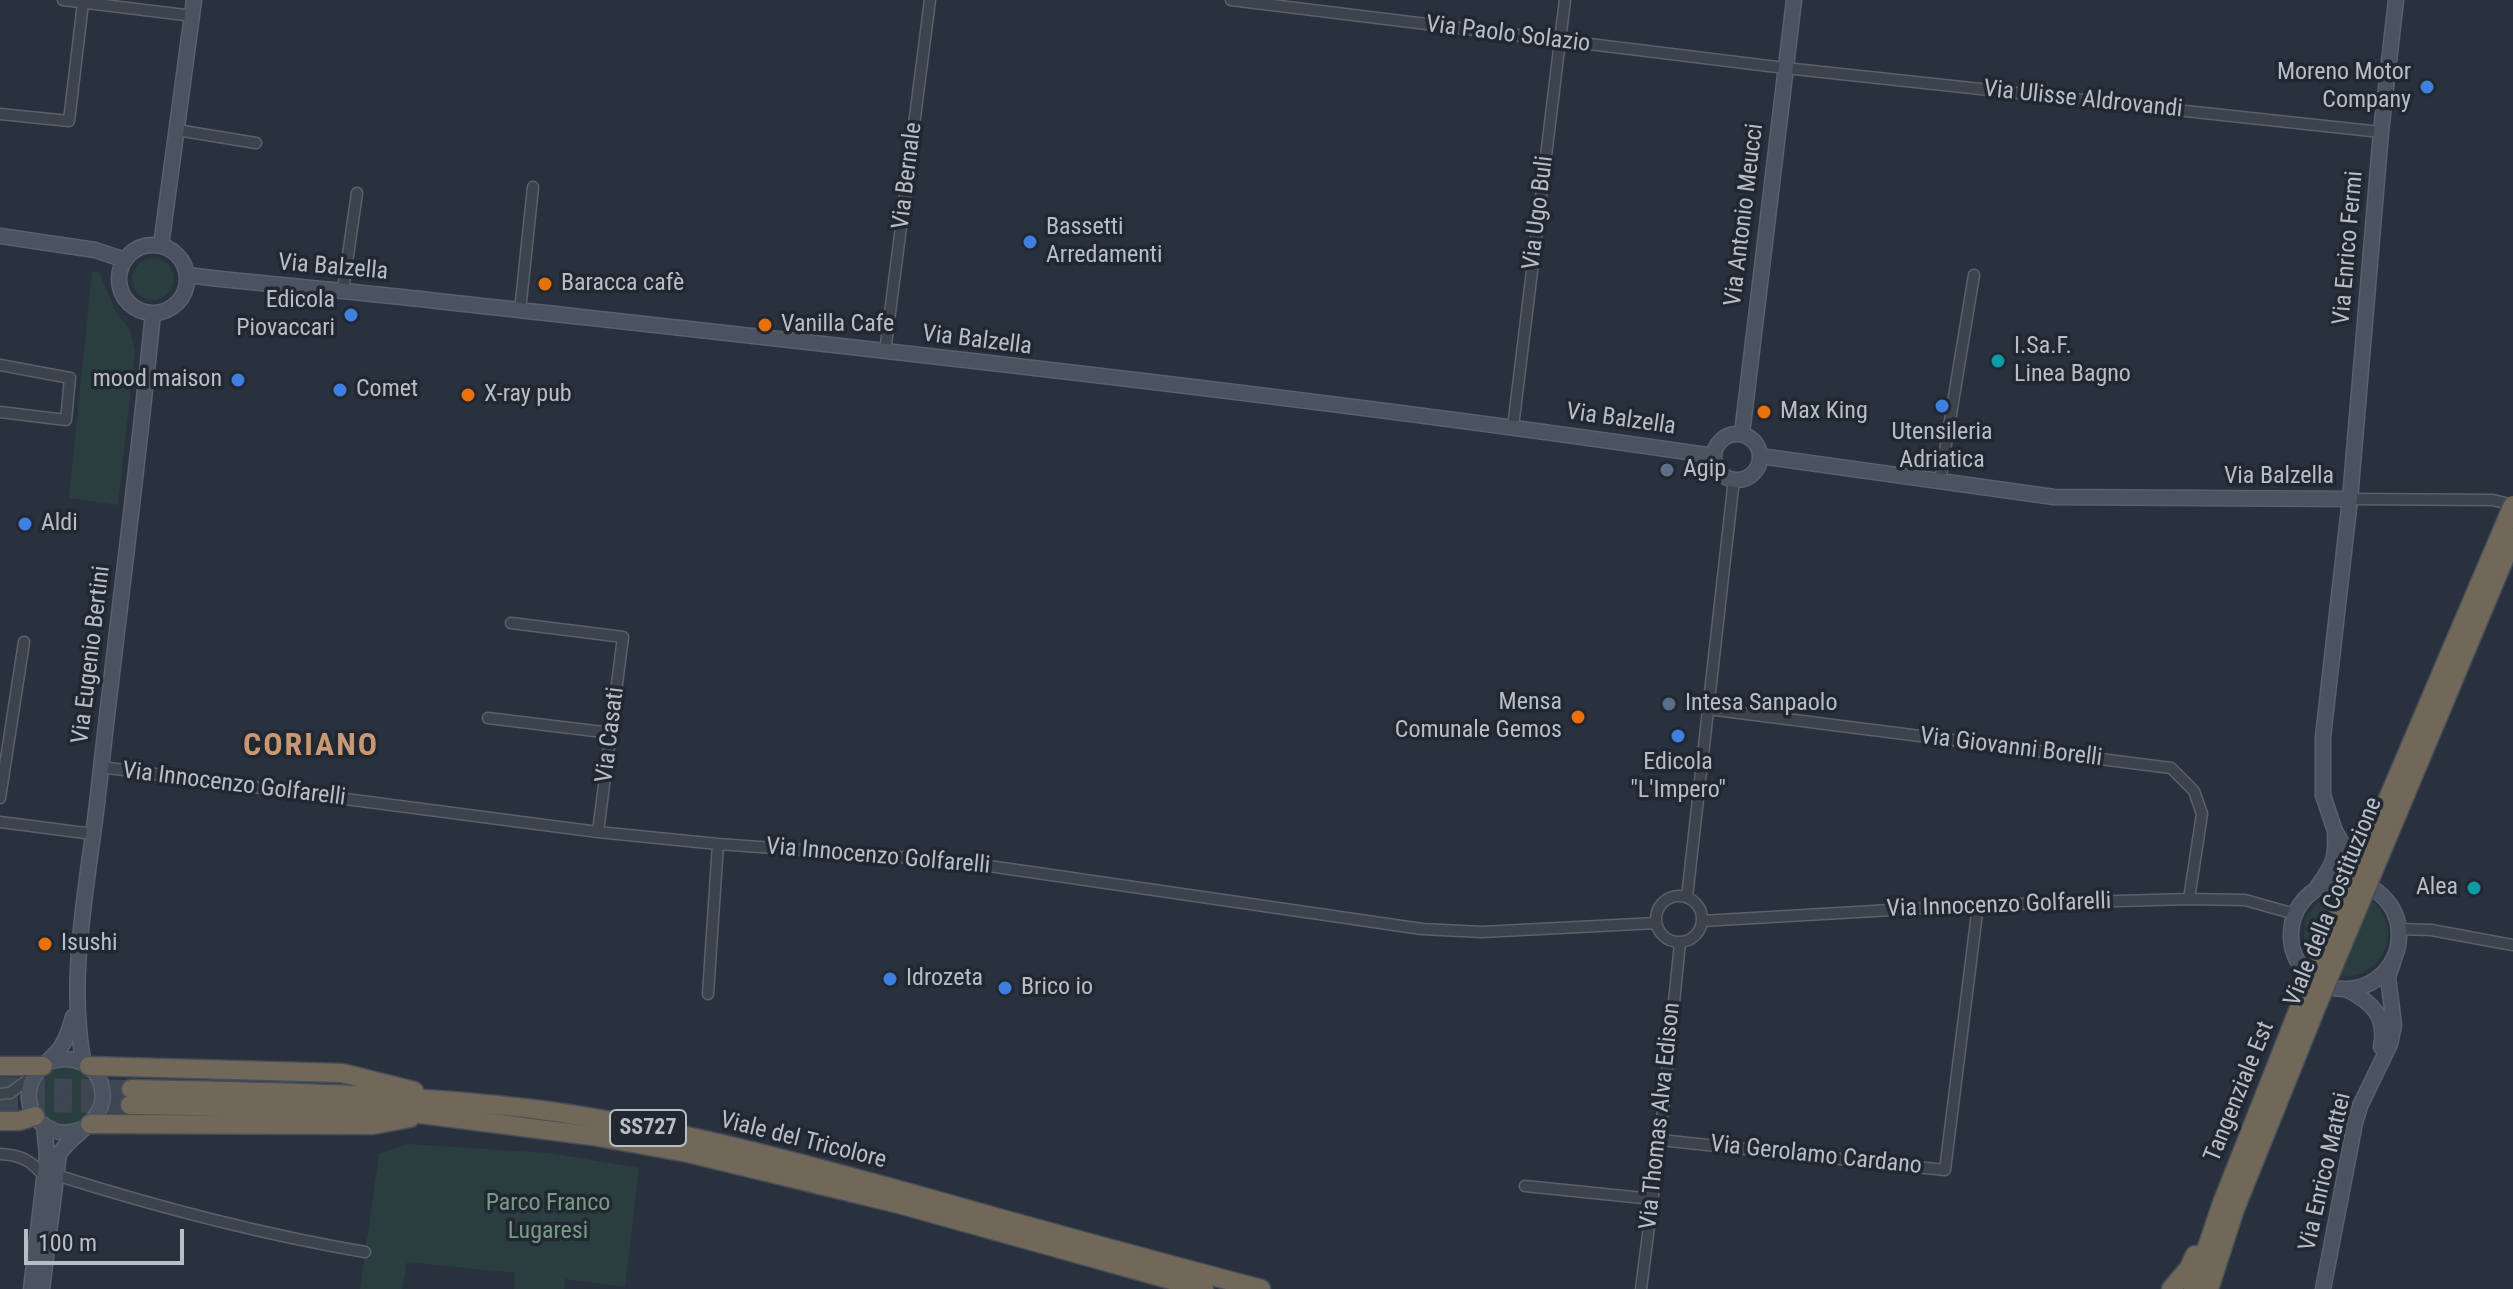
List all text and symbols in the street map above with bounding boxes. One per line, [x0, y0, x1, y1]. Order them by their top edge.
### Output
street label: Via Paolo Solazio [1424, 11, 1592, 59]
place label: Moreno Motor Company [2277, 59, 2411, 115]
street label: Via Ulisse Aldrovandi [1982, 75, 2184, 125]
marker: Moreno Motor Company [2418, 78, 2436, 96]
street label: Via Bernale [887, 121, 929, 231]
street label: Via Antonio Meucci [1720, 122, 1770, 308]
street label: Via Ugo Buli [1518, 154, 1560, 272]
street label: Via Enrico Fermi [2328, 170, 2370, 326]
place label: Bassetti Arredamenti [1046, 214, 1162, 270]
marker: Bassetti Arredamenti [1021, 233, 1039, 251]
street label: Via Balzella [277, 249, 389, 287]
place label: Baracca cafè [561, 270, 684, 298]
marker: Baracca cafè [536, 275, 554, 293]
place label: Edicola Piovaccari [236, 287, 335, 343]
marker: Edicola Piovaccari [342, 306, 360, 324]
place label: Vanilla Cafe [781, 311, 894, 339]
marker: Vanilla Cafe [756, 316, 774, 334]
street label: Via Balzella [921, 320, 1033, 362]
place label: I.Sa.F. Linea Bagno [2014, 333, 2131, 389]
marker: I.Sa.F. Linea Bagno [1989, 352, 2007, 370]
place label: mood maison [93, 366, 222, 394]
marker: mood maison [229, 371, 247, 389]
place label: Comet [356, 376, 418, 404]
marker: Comet [331, 381, 349, 399]
place label: X-ray pub [484, 381, 572, 409]
marker: X-ray pub [459, 386, 477, 404]
marker: Utensileria Adriatica [1933, 397, 1951, 415]
street label: Via Balzella [1564, 398, 1678, 442]
place label: Max King [1780, 398, 1868, 426]
marker: Max King [1755, 403, 1773, 421]
place label: Utensileria Adriatica [1892, 419, 1992, 475]
place label: Agip [1683, 456, 1726, 484]
marker: Agip [1658, 461, 1676, 479]
street label: Via Balzella [2224, 463, 2334, 491]
place label: Aldi [41, 510, 78, 538]
marker: Aldi [16, 515, 34, 533]
street label: Via Eugenio Bertini [67, 564, 117, 746]
street label: Via Casati [591, 686, 631, 784]
place label: Mensa Comunale Gemos [1395, 689, 1562, 745]
place label: Intesa Sanpaolo [1685, 690, 1837, 718]
marker: Intesa Sanpaolo [1660, 695, 1678, 713]
marker: Mensa Comunale Gemos [1569, 708, 1587, 726]
street label: Via Giovanni Borelli [1918, 723, 2104, 773]
marker: Edicola "L'Impero" [1669, 727, 1687, 745]
district label: CORIANO [243, 728, 379, 766]
place label: Edicola "L'Impero" [1630, 749, 1726, 805]
street label: Via Innocenzo Golfarelli [121, 757, 347, 813]
street label: Viale della Costituzione [2279, 793, 2389, 1011]
street label: Via Innocenzo Golfarelli [765, 833, 991, 881]
place label: Alea [2416, 874, 2458, 902]
marker: Alea [2465, 879, 2483, 897]
street label: Via Innocenzo Golfarelli [1886, 888, 2112, 924]
place label: Isushi [61, 930, 118, 958]
marker: Isushi [36, 935, 54, 953]
place label: Idrozeta [906, 965, 983, 993]
marker: Idrozeta [881, 970, 899, 988]
place label: Brico io [1021, 974, 1093, 1002]
marker: Brico io [996, 979, 1014, 997]
street label: Via Thomas Alva Edison [1635, 1001, 1687, 1231]
street label: Tangenziale Est [2199, 1018, 2281, 1166]
street label: Via Enrico Mattei [2294, 1090, 2358, 1254]
street label: Viale del Tricolore [717, 1106, 889, 1176]
road number: SS727 [610, 1110, 686, 1146]
street label: Via Gerolamo Cardano [1709, 1131, 1923, 1181]
park label: Parco Franco Lugaresi [486, 1190, 610, 1246]
scale bar [28, 1213, 188, 1263]
text: 100 m [38, 1229, 97, 1257]

